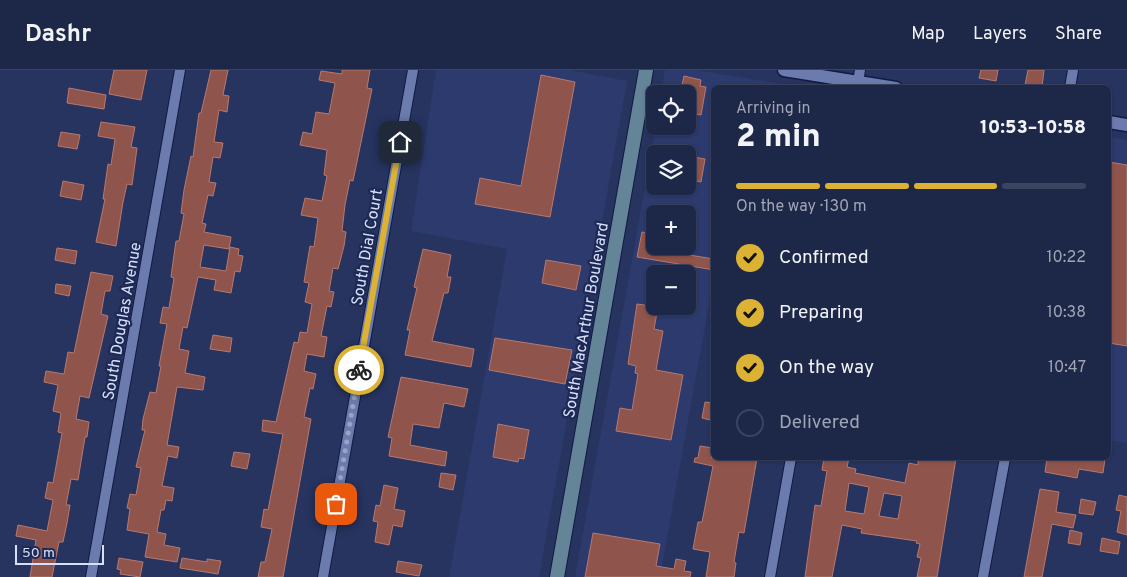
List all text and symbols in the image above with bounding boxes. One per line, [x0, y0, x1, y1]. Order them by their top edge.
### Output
text: Dashr [25, 20, 91, 50]
text: Map [911, 23, 945, 46]
text: Layers [973, 23, 1027, 46]
text: Share [1055, 23, 1102, 46]
map controls [646, 85, 696, 315]
button: locate [646, 85, 696, 135]
text: Arriving in [736, 99, 811, 119]
text: 10:53–10:58 [980, 116, 1086, 140]
text: 2 min [736, 118, 821, 158]
pin [379, 121, 421, 163]
icon: home [386, 128, 414, 156]
button: layers [646, 145, 696, 195]
street label: South Dial Court [348, 187, 388, 307]
text: On the way · 130 m [736, 197, 867, 217]
button: + [646, 205, 696, 255]
street label: South MacArthur Boulevard [560, 221, 614, 420]
street label: South Douglas Avenue [99, 241, 147, 402]
icon: check [736, 244, 764, 272]
text: Confirmed [779, 246, 869, 270]
text: 10:22 [1047, 248, 1086, 268]
button: − [646, 265, 696, 315]
icon: check [736, 299, 764, 327]
text: Preparing [779, 301, 863, 325]
text: 10:38 [1047, 303, 1086, 323]
courier [334, 345, 384, 395]
icon: check [736, 354, 764, 382]
icon: bike [345, 356, 373, 384]
text: On the way [779, 356, 874, 380]
text: 10:47 [1048, 358, 1086, 378]
text: Delivered [779, 411, 860, 435]
pin [315, 483, 357, 525]
icon: bag [322, 490, 350, 518]
scale bar [15, 542, 104, 565]
text: 50 m [22, 545, 55, 562]

